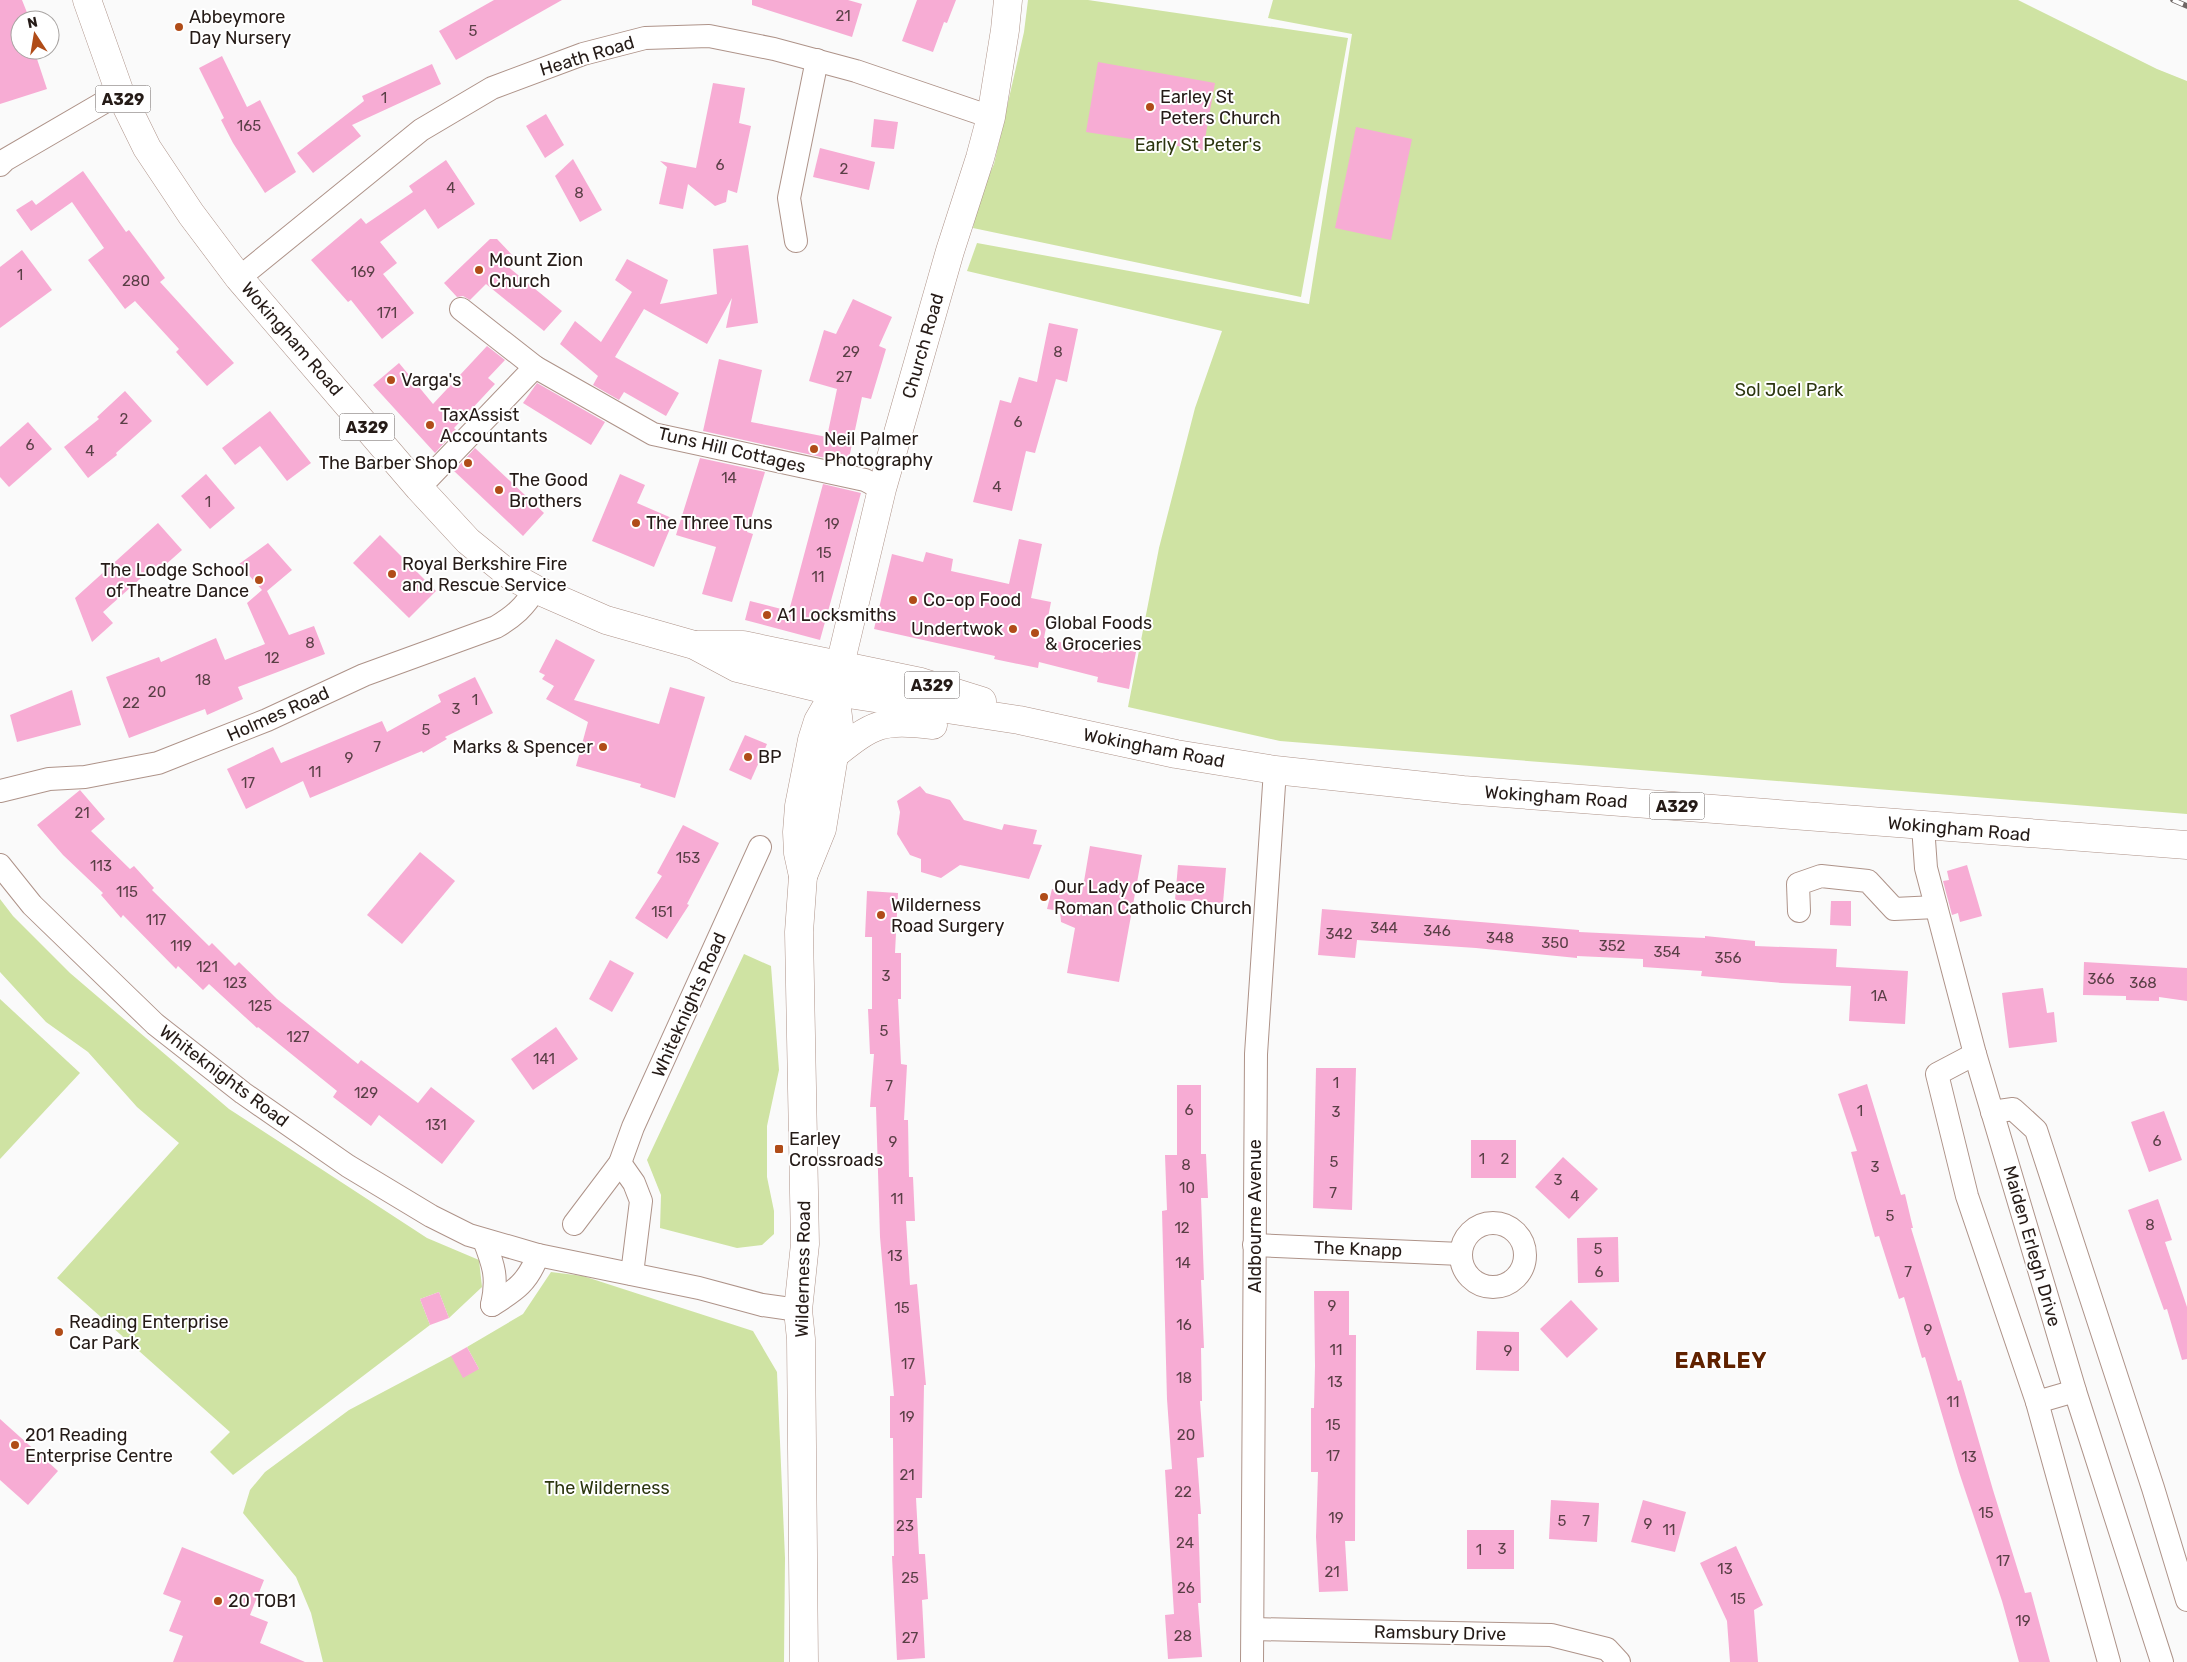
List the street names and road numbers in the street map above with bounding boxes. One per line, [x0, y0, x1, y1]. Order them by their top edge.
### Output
street label: Heath Road [537, 31, 637, 81]
road number: A329 [96, 86, 150, 112]
street label: Wokingham Road [237, 278, 347, 400]
street label: Church Road [897, 291, 949, 401]
road number: A329 [340, 414, 394, 441]
street label: Tuns Hill Cottages [656, 422, 808, 478]
road number: A329 [904, 672, 960, 698]
street label: Holmes Road [223, 682, 333, 746]
street label: Wokingham Road [1081, 723, 1227, 773]
street label: Wokingham Road [1484, 781, 1628, 813]
road number: A329 [1650, 792, 1704, 819]
street label: Wokingham Road [1886, 812, 2032, 846]
street label: Whiteknights Road [647, 929, 731, 1081]
street label: Whiteknights Road [155, 1020, 293, 1132]
street label: Aldbourne Avenue [1244, 1139, 1266, 1293]
street label: Maiden Erlegh Drive [1999, 1163, 2065, 1329]
street label: Wilderness Road [791, 1200, 815, 1338]
street label: The Knapp [1313, 1236, 1403, 1262]
street label: Ramsbury Drive [1374, 1621, 1506, 1645]

